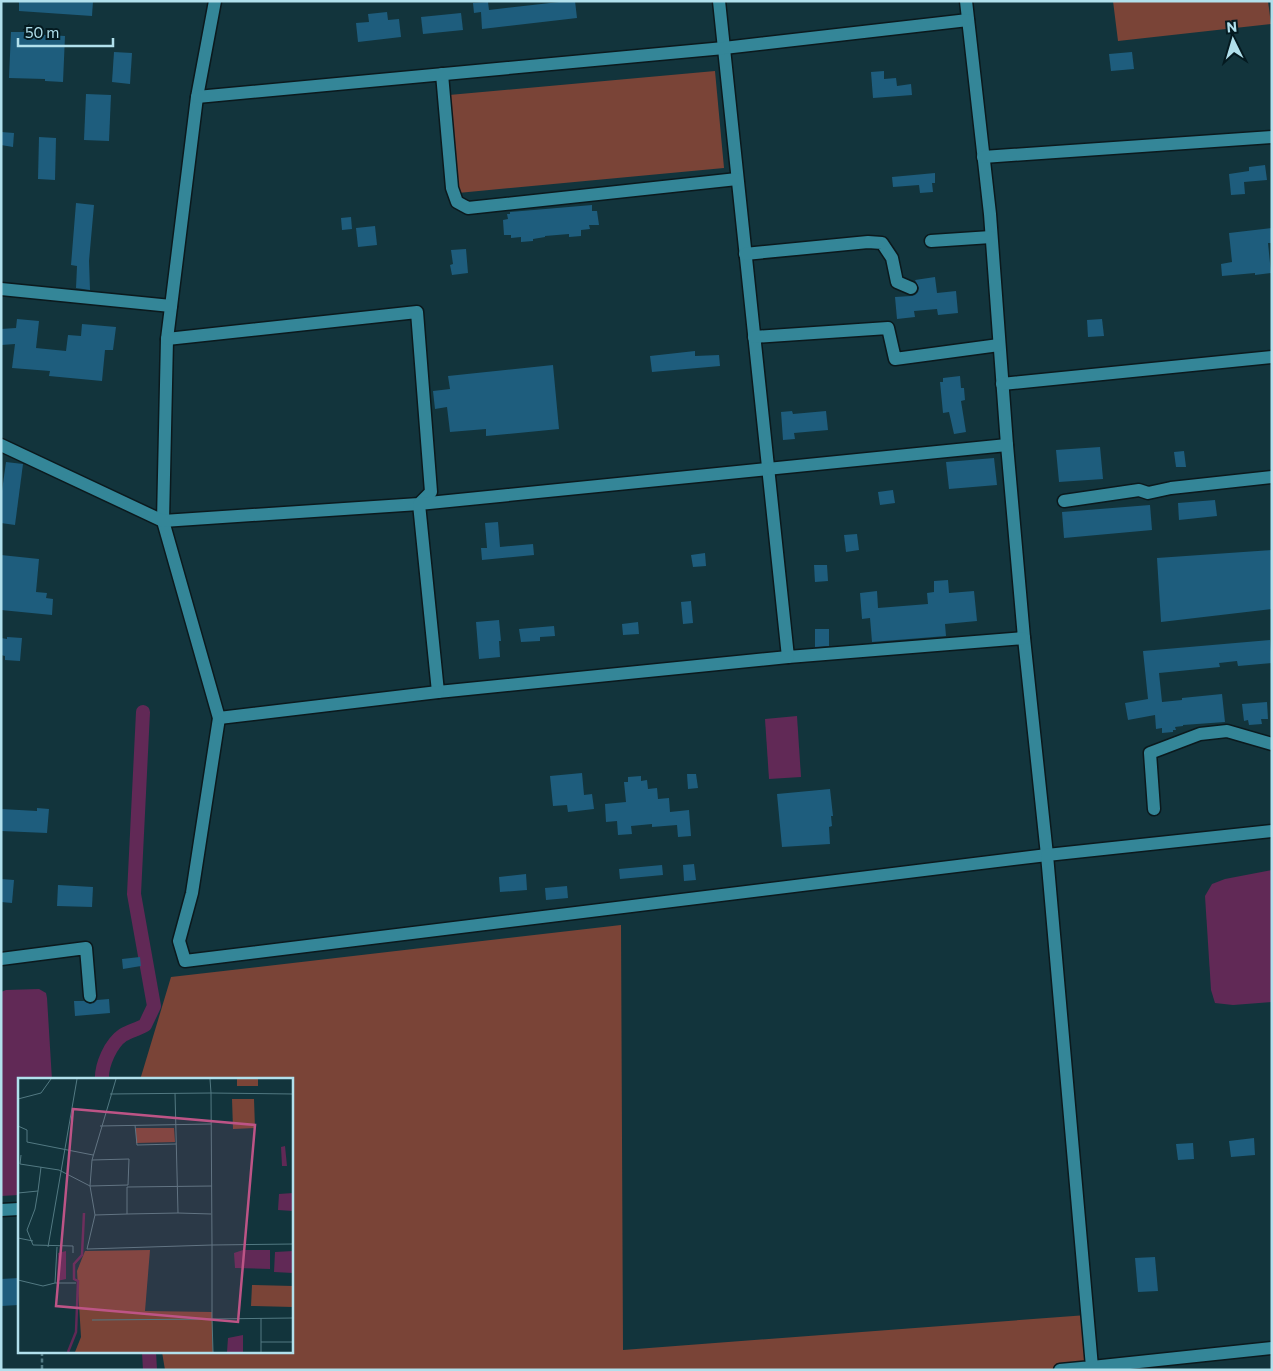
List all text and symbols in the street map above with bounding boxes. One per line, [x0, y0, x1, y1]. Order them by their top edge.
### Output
scale bar [18, 15, 112, 47]
north arrow [1208, 15, 1258, 65]
text: N [1226, 18, 1238, 35]
text: 50 m [25, 23, 59, 41]
inset map [18, 1078, 292, 1354]

